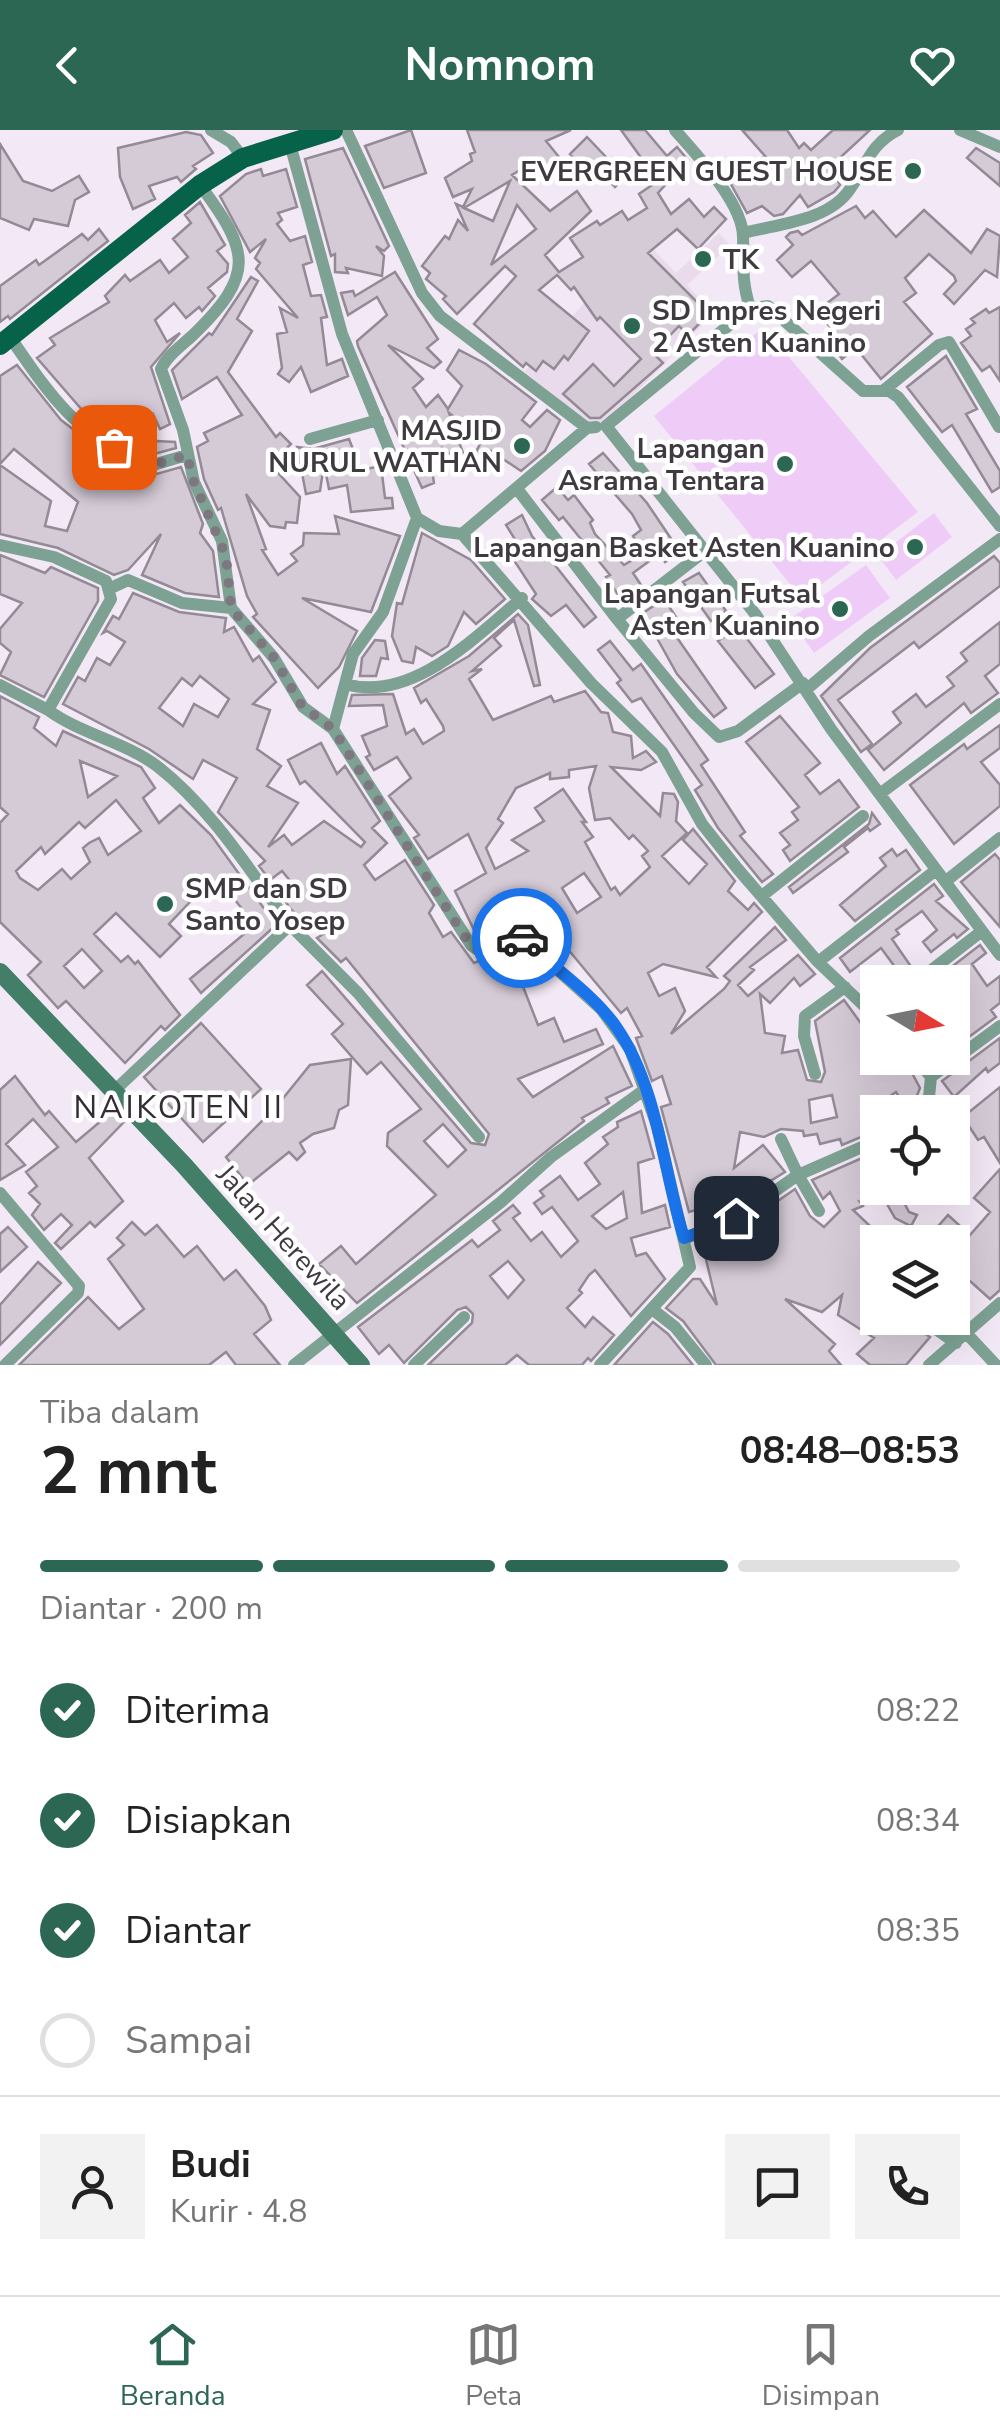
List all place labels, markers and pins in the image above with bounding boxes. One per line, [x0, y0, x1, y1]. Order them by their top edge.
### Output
place label: EVERGREEN GUEST HOUSE [520, 153, 893, 191]
marker: EVERGREEN GUEST HOUSE [902, 160, 924, 182]
place label: TK [723, 241, 760, 279]
marker: TK [692, 248, 714, 270]
place label: SD Impres Negeri 2 Asten Kuanino [652, 292, 881, 362]
marker: SD Impres Negeri 2 Asten Kuanino [621, 315, 643, 337]
pin [72, 405, 157, 490]
place label: MASJID NURUL WATHAN [268, 412, 502, 482]
place label: Lapangan Asrama Tentara [558, 430, 765, 500]
marker: MASJID NURUL WATHAN [511, 435, 533, 457]
marker: Lapangan Asrama Tentara [774, 453, 796, 475]
place label: Lapangan Basket Asten Kuanino [473, 529, 895, 567]
marker: Lapangan Basket Asten Kuanino [904, 536, 926, 558]
place label: Lapangan Futsal Asten Kuanino [604, 575, 820, 645]
marker: Lapangan Futsal Asten Kuanino [829, 598, 851, 620]
place label: SMP dan SD Santo Yosep [185, 870, 348, 940]
marker: SMP dan SD Santo Yosep [154, 893, 176, 915]
pin [694, 1176, 779, 1261]

